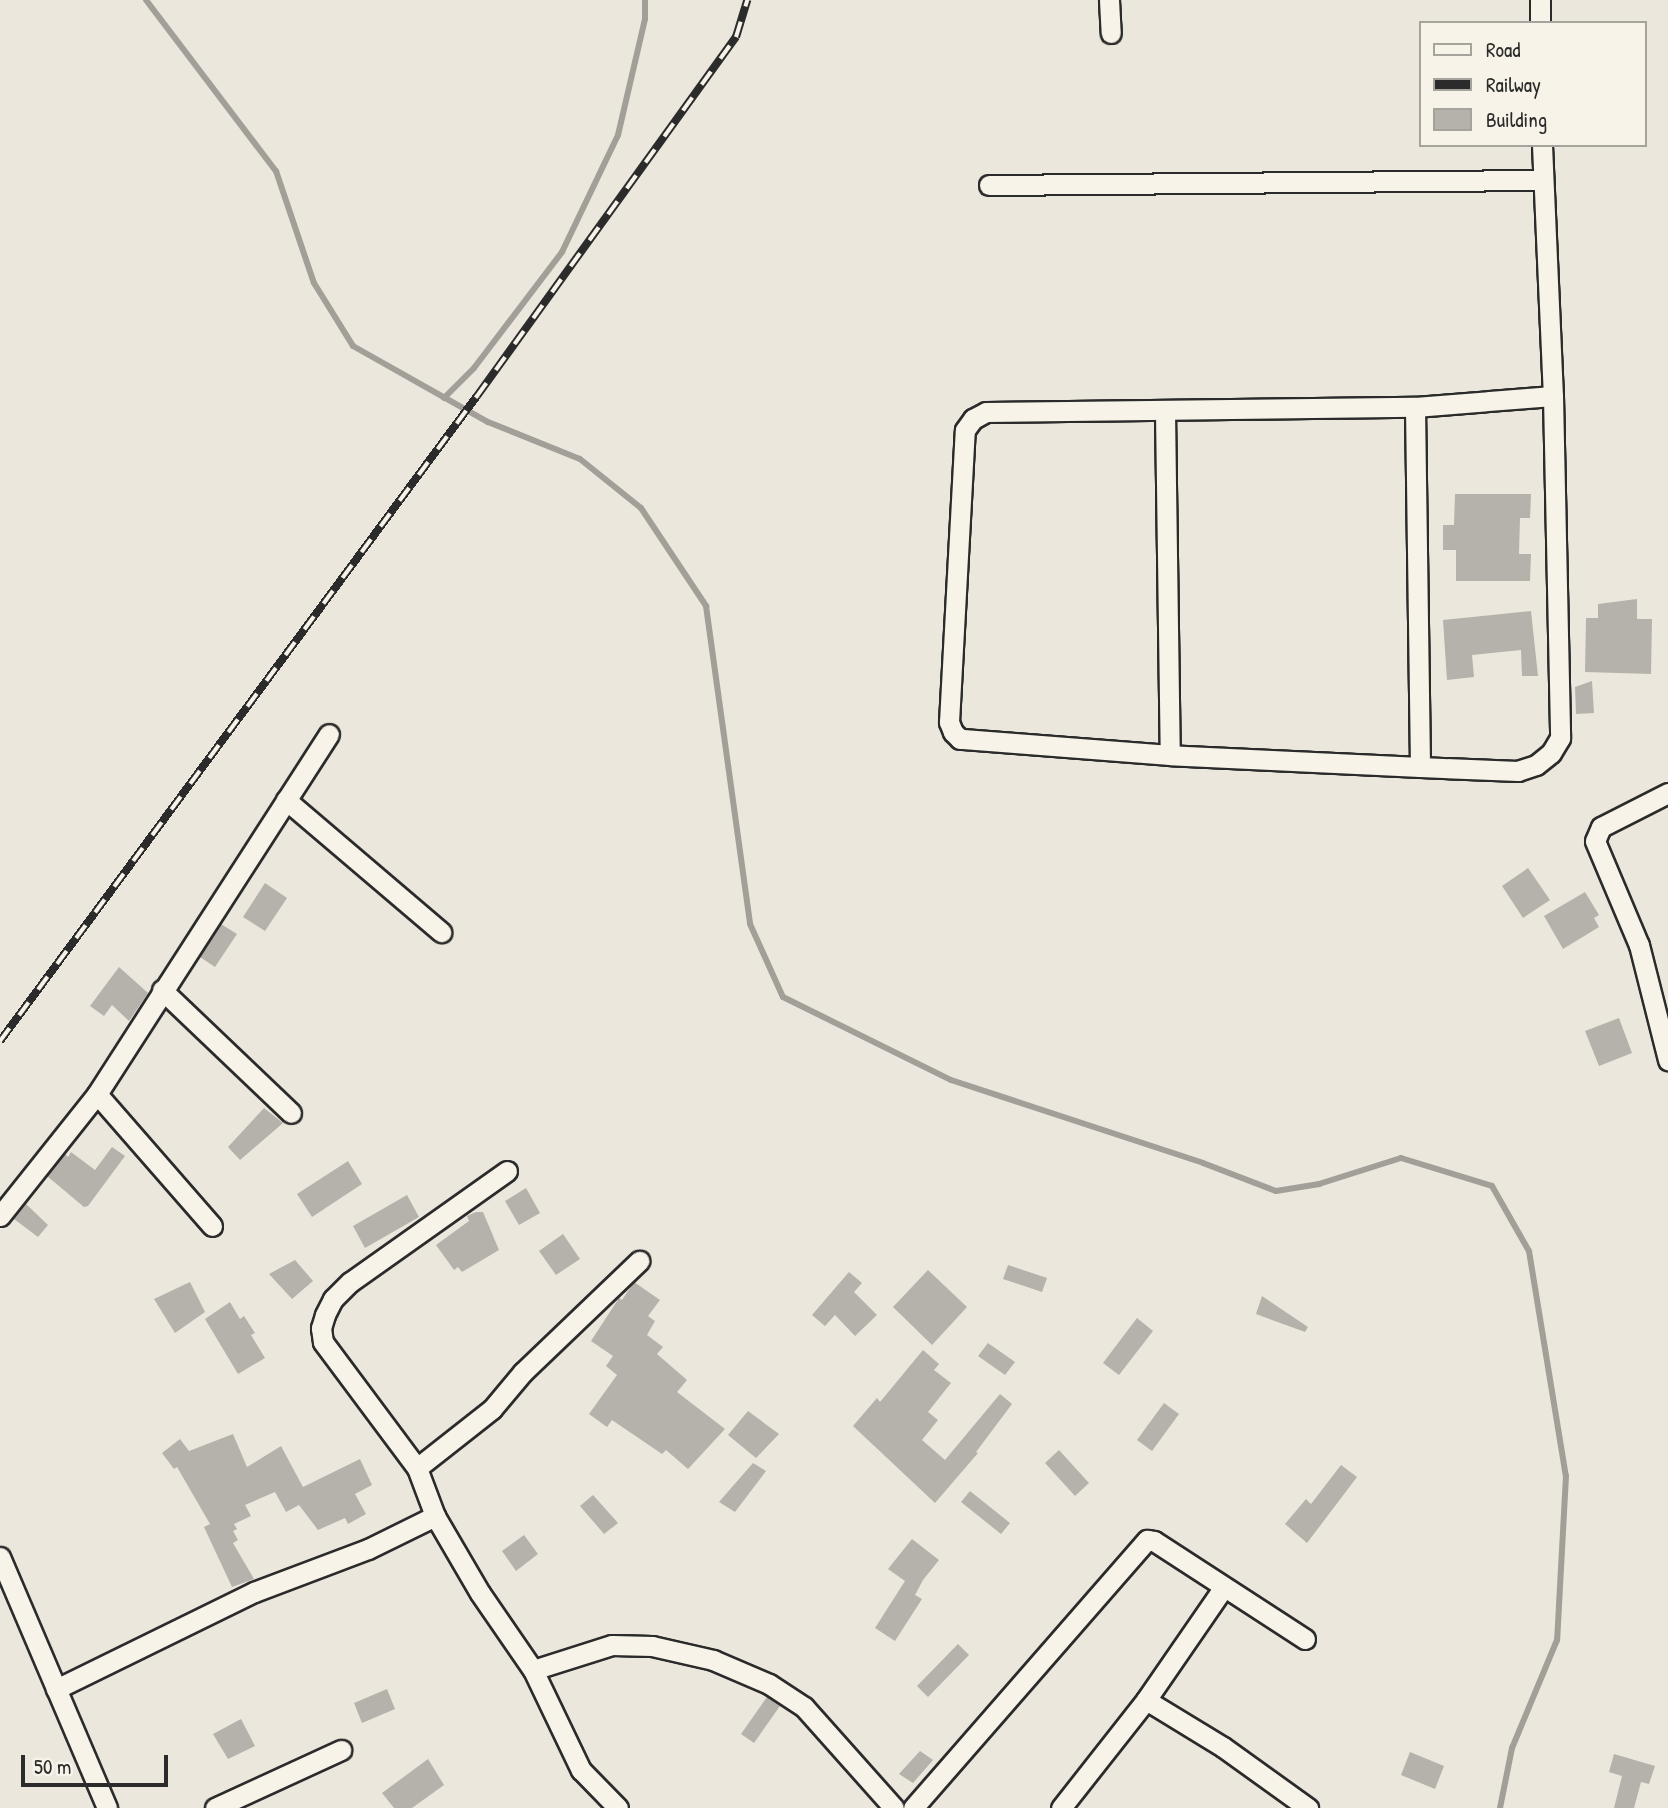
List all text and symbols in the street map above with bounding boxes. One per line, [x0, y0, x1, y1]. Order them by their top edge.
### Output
legend [1420, 21, 1647, 147]
text: Road [1486, 35, 1520, 64]
text: Railway [1486, 70, 1541, 99]
text: Building [1486, 105, 1547, 134]
scale bar [24, 1742, 172, 1786]
text: 50 m [34, 1752, 71, 1781]

